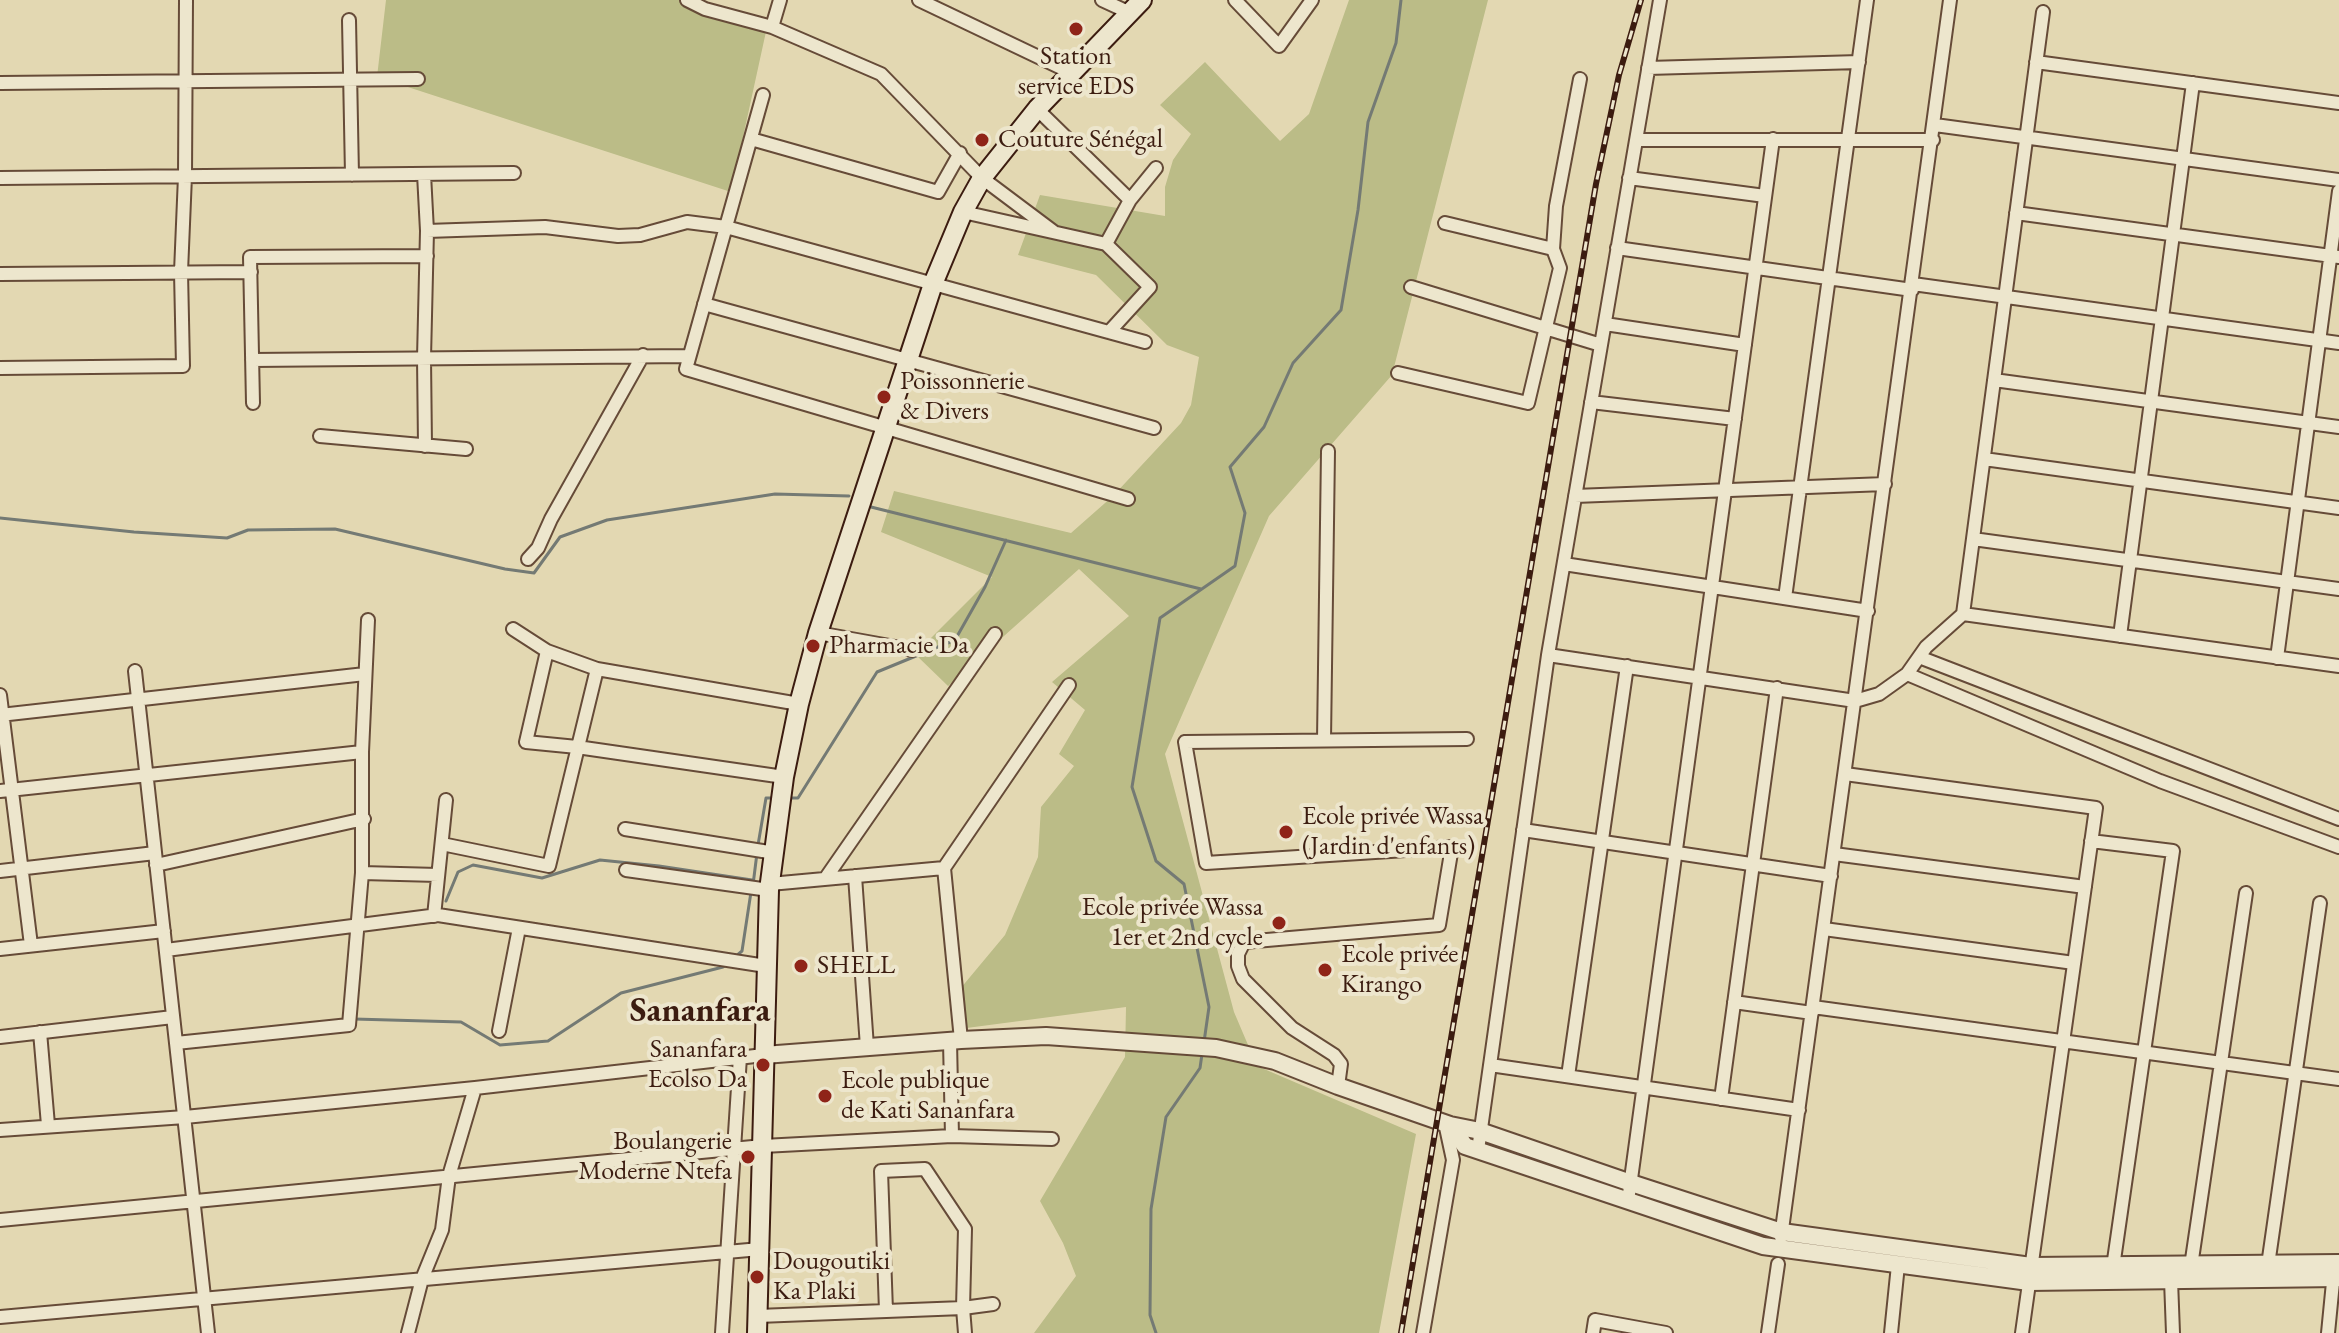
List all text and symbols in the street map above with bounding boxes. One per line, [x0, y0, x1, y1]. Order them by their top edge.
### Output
marker: Station service EDS [1067, 20, 1085, 38]
place label: Station service EDS [1018, 41, 1134, 102]
place label: Couture Sénégal [998, 124, 1163, 156]
marker: Couture Sénégal [973, 131, 991, 149]
place label: Poissonnerie & Divers [900, 366, 1025, 428]
marker: Poissonnerie & Divers [875, 388, 893, 406]
place label: Pharmacie Da [829, 630, 969, 662]
marker: Pharmacie Da [804, 637, 822, 655]
place label: Ecole privée Wassa (Jardin d'enfants) [1302, 801, 1483, 862]
marker: Ecole privée Wassa (Jardin d'enfants) [1277, 823, 1295, 841]
place label: Ecole privée Wassa 1er et 2nd cycle [1082, 892, 1263, 954]
marker: Ecole privée Wassa 1er et 2nd cycle [1270, 914, 1288, 932]
place label: Ecole privée Kirango [1341, 939, 1458, 1000]
place label: SHELL [817, 950, 895, 982]
marker: SHELL [792, 957, 810, 975]
marker: Ecole privée Kirango [1316, 961, 1334, 979]
district label: Sananfara [630, 992, 770, 1032]
place label: Sananfara Ecolso Da [648, 1034, 747, 1096]
marker: Sananfara Ecolso Da [754, 1056, 772, 1074]
place label: Ecole publique de Kati Sananfara [841, 1065, 1015, 1126]
marker: Ecole publique de Kati Sananfara [816, 1087, 834, 1105]
place label: Boulangerie Moderne Ntefa [578, 1126, 732, 1188]
marker: Boulangerie Moderne Ntefa [739, 1148, 757, 1166]
place label: Dougoutiki Ka Plaki [773, 1246, 890, 1308]
marker: Dougoutiki Ka Plaki [748, 1268, 766, 1286]

